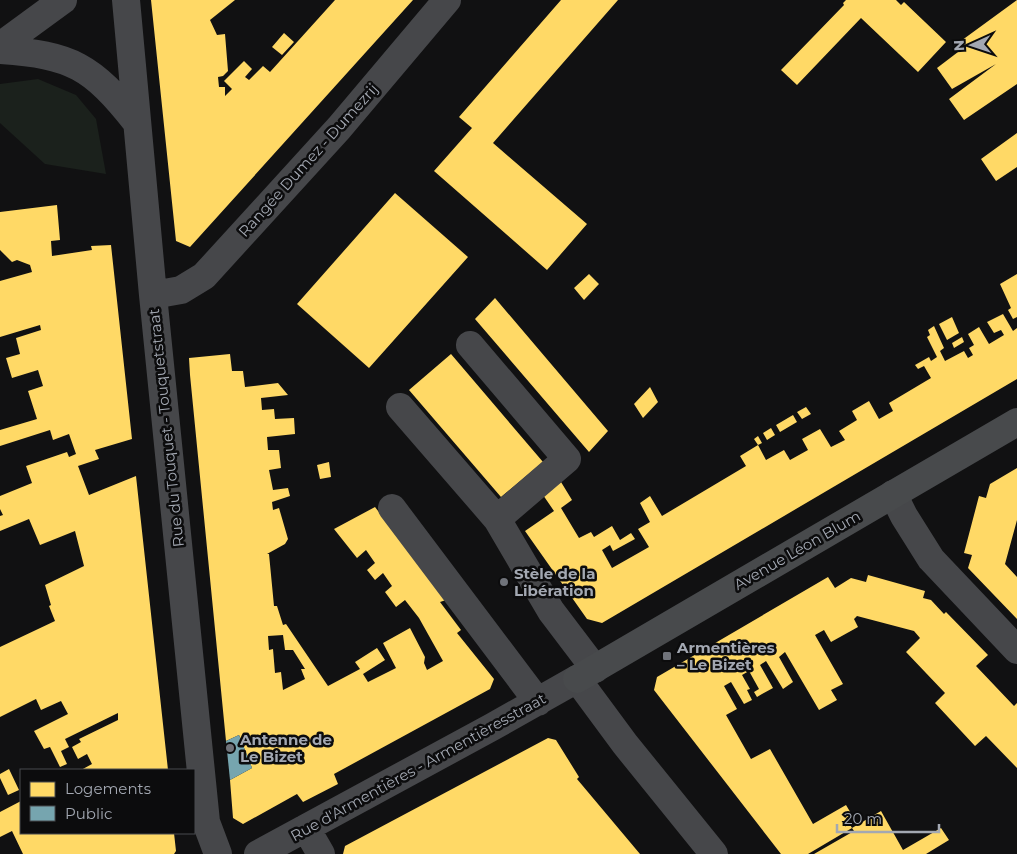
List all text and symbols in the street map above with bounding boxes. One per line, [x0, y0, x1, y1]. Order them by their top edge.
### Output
north arrow [947, 20, 997, 70]
text: N [950, 40, 968, 52]
street label: Rangée Dumez - Dumezrij [234, 79, 382, 241]
street label: Rue du Touquet - Touquetstraat [144, 308, 188, 548]
street label: Avenue Léon Blum [730, 506, 864, 594]
place label: Stèle de la Libération [514, 564, 595, 600]
marker: Stèle de la Libération [498, 576, 510, 588]
place label: Armentières – Le Bizet [676, 638, 775, 674]
marker: Armentières – Le Bizet [661, 650, 673, 662]
street label: Rue d'Armentières - Armentièresstraat [287, 689, 549, 845]
place label: Antenne de Le Bizet [239, 730, 332, 766]
marker: Antenne de Le Bizet [224, 742, 236, 754]
legend [20, 769, 195, 834]
text: Logements [65, 779, 151, 798]
scale bar [837, 802, 940, 834]
text: Public [65, 804, 113, 823]
text: 20 m [844, 809, 882, 828]

